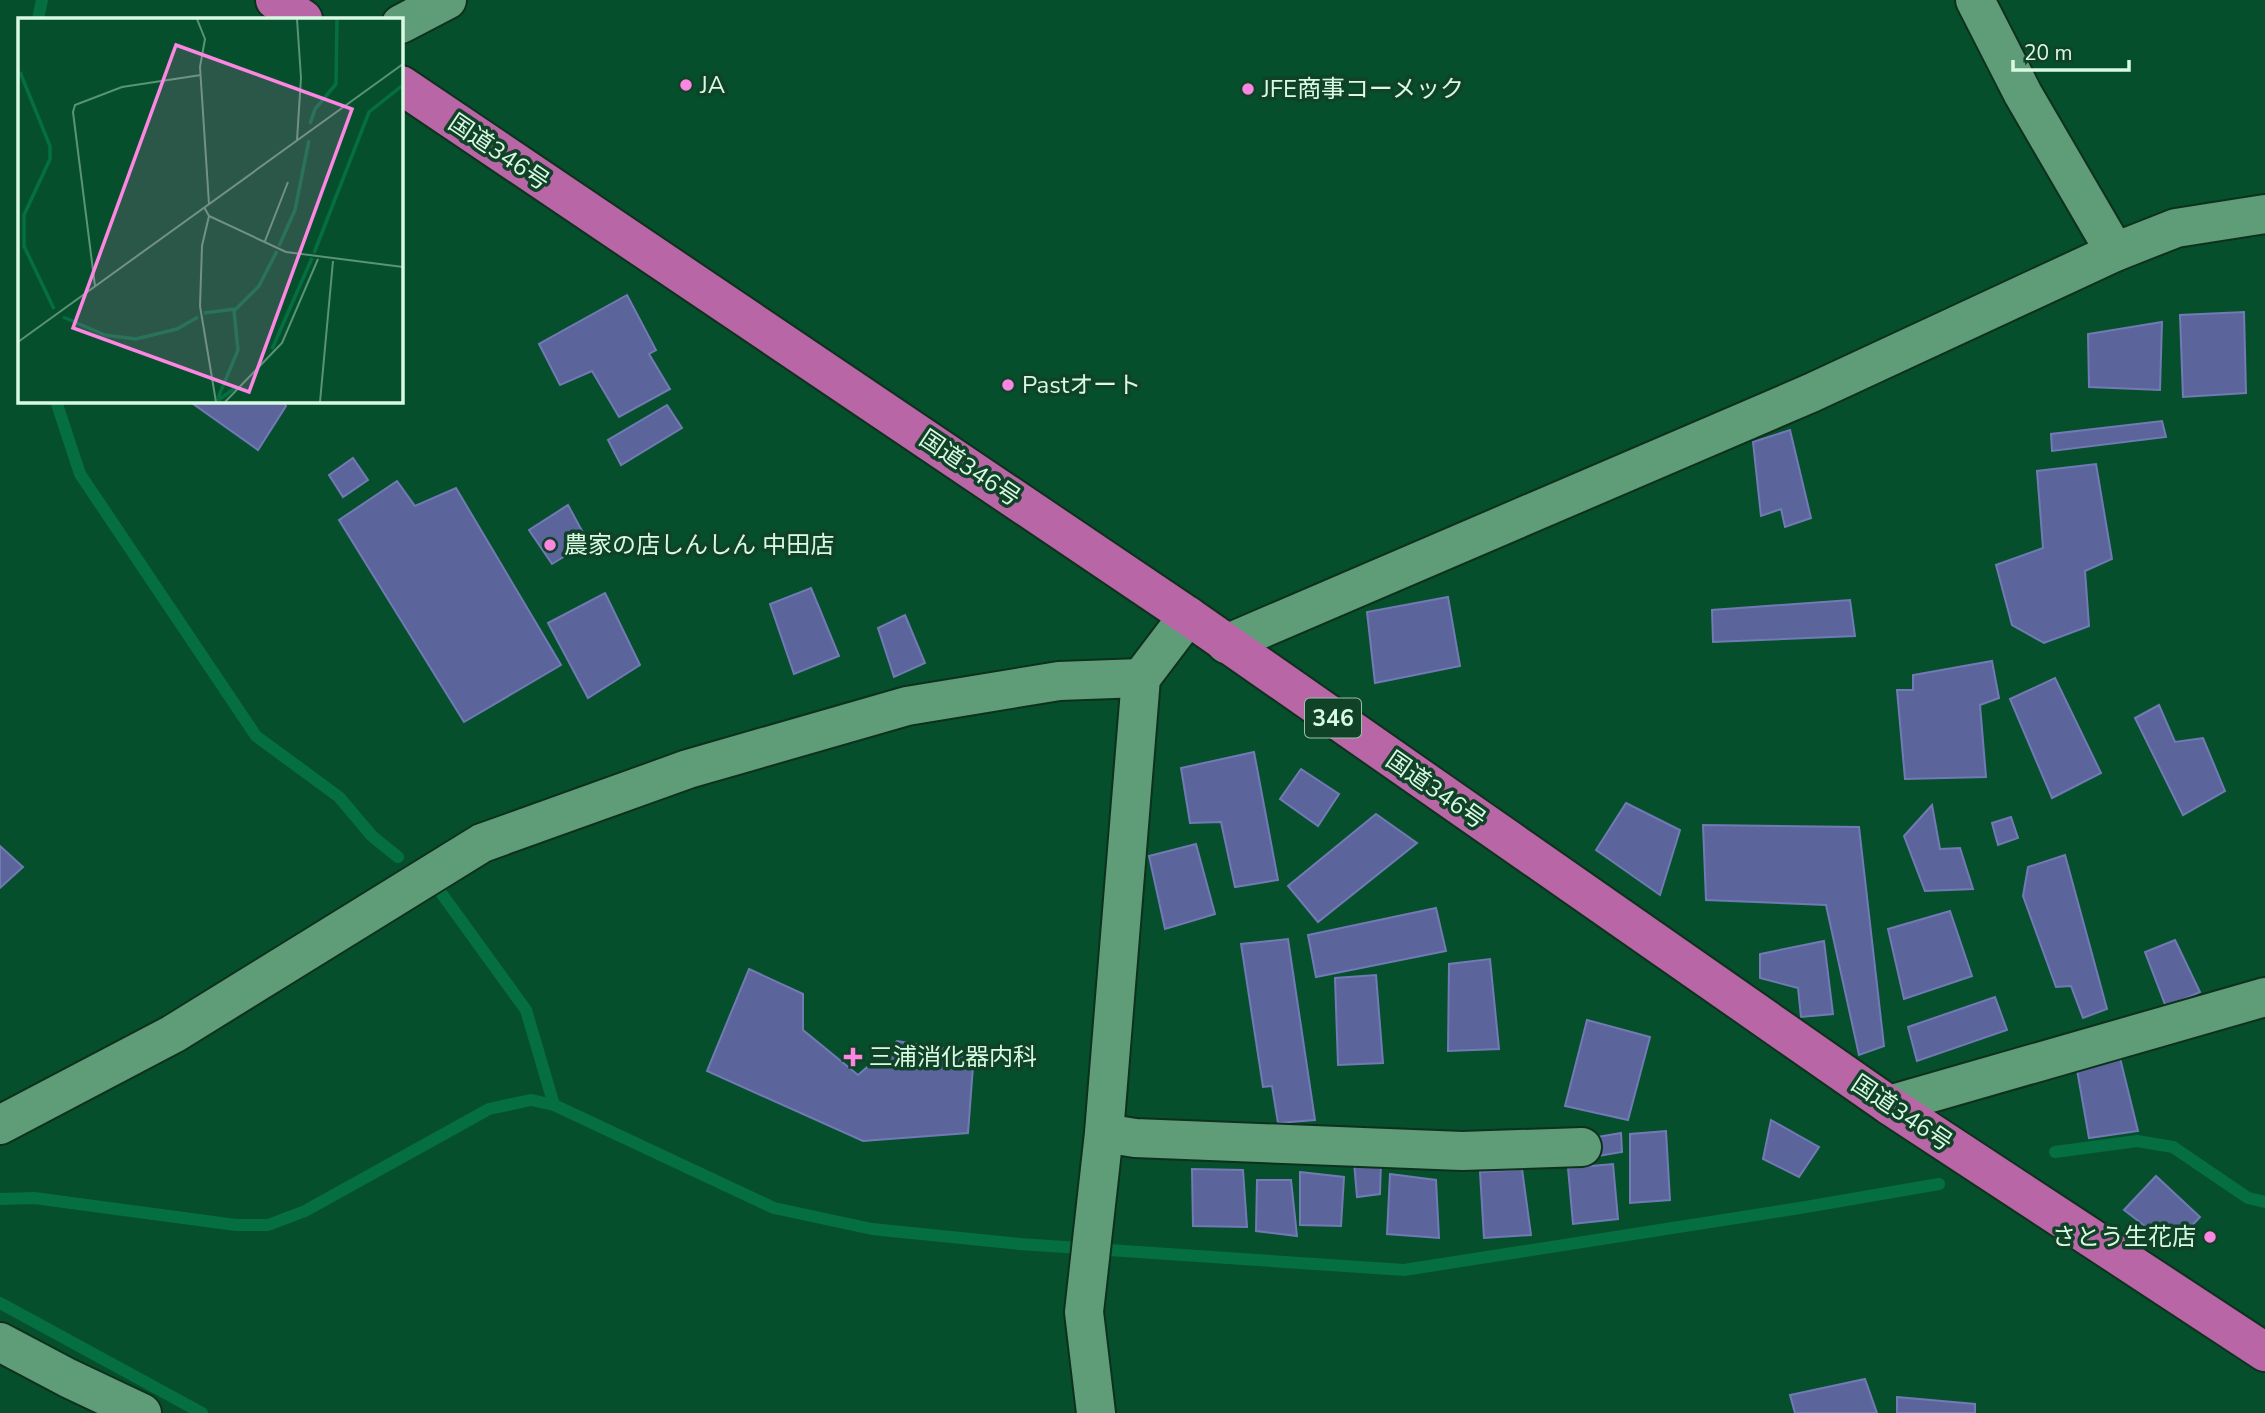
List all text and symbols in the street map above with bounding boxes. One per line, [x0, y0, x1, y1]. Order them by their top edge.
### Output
inset map [18, 18, 402, 402]
scale bar [2013, 28, 2128, 72]
text: 20 m [2024, 39, 2073, 67]
place label: JA [699, 69, 726, 101]
place label: JFE商事コーメック [1261, 73, 1464, 105]
marker: JA [678, 77, 694, 93]
marker: JFE商事コーメック [1240, 81, 1256, 97]
street label: 国道346号 [442, 107, 556, 197]
place label: Pastオート [1022, 369, 1141, 401]
marker: Pastオート [1000, 377, 1016, 393]
street label: 国道346号 [913, 423, 1027, 513]
place label: 農家の店しんしん 中田店 [564, 529, 834, 561]
marker: 農家の店しんしん 中田店 [542, 537, 558, 553]
road number: 346 [1305, 698, 1361, 738]
street label: 国道346号 [1380, 744, 1492, 836]
place label: 三浦消化器内科 [869, 1041, 1037, 1073]
marker: 三浦消化器内科 [843, 1047, 863, 1067]
street label: 国道346号 [1845, 1068, 1959, 1158]
place label: さとう生花店 [2052, 1221, 2196, 1253]
marker: さとう生花店 [2202, 1229, 2218, 1245]

